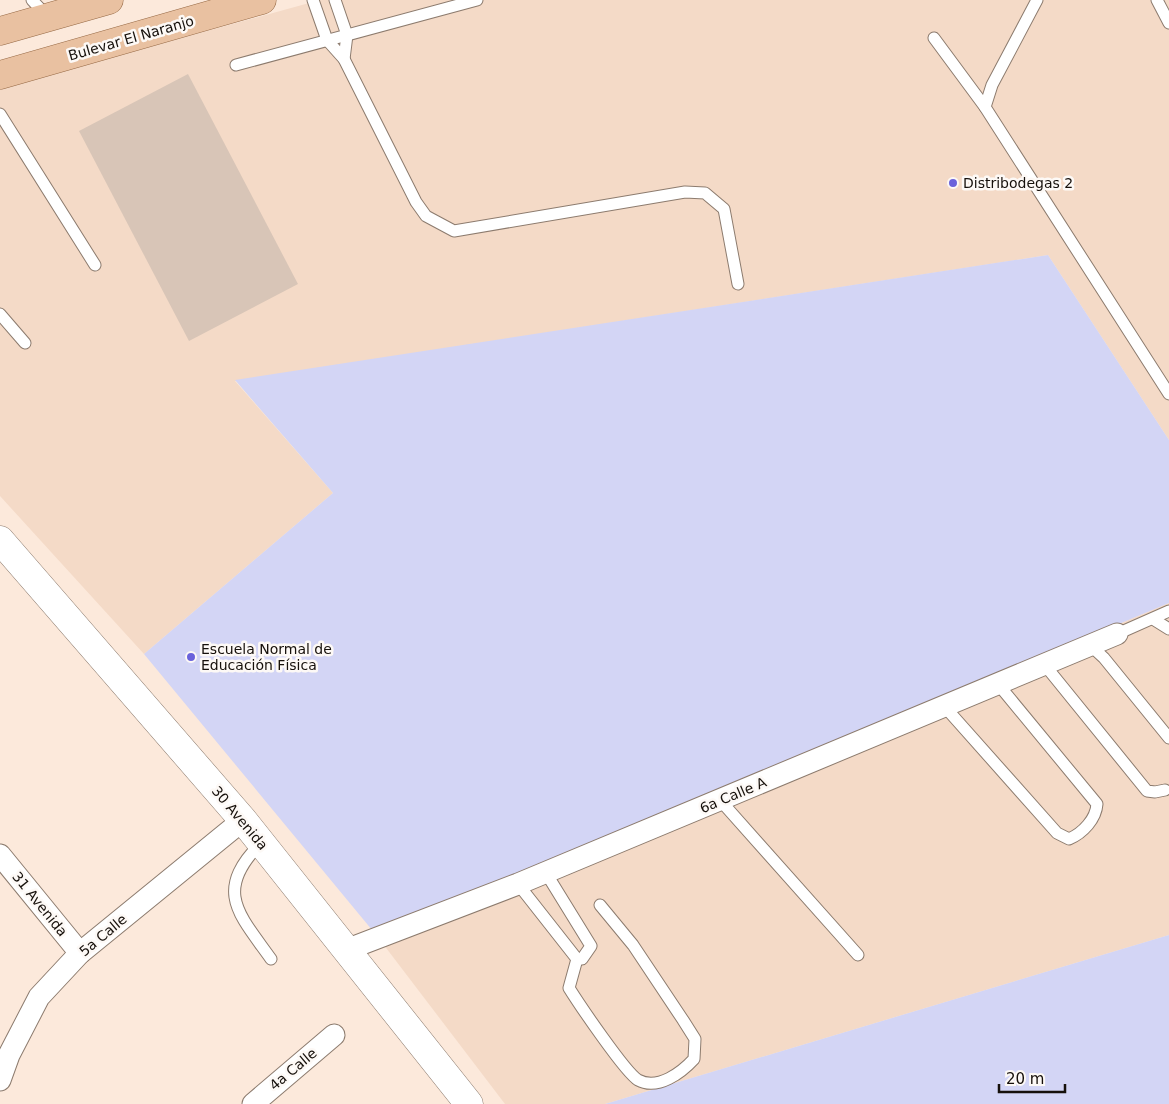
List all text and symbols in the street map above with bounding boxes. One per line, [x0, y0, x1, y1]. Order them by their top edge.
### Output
street label: Bulevar El Naranjo [66, 12, 196, 64]
place label: Distribodegas 2 [963, 175, 1073, 191]
marker: Distribodegas 2 [947, 177, 959, 189]
place label: Escuela Normal de Educación Física [201, 641, 332, 673]
marker: Escuela Normal de Educación Física [185, 651, 197, 663]
street label: 6a Calle A [697, 774, 769, 816]
street label: 30 Avenida [209, 783, 271, 853]
street label: 31 Avenida [9, 869, 71, 939]
street label: 5a Calle [76, 911, 130, 959]
street label: 4a Calle [266, 1045, 320, 1093]
scale bar [999, 1062, 1065, 1094]
text: 20 m [1006, 1070, 1044, 1088]

